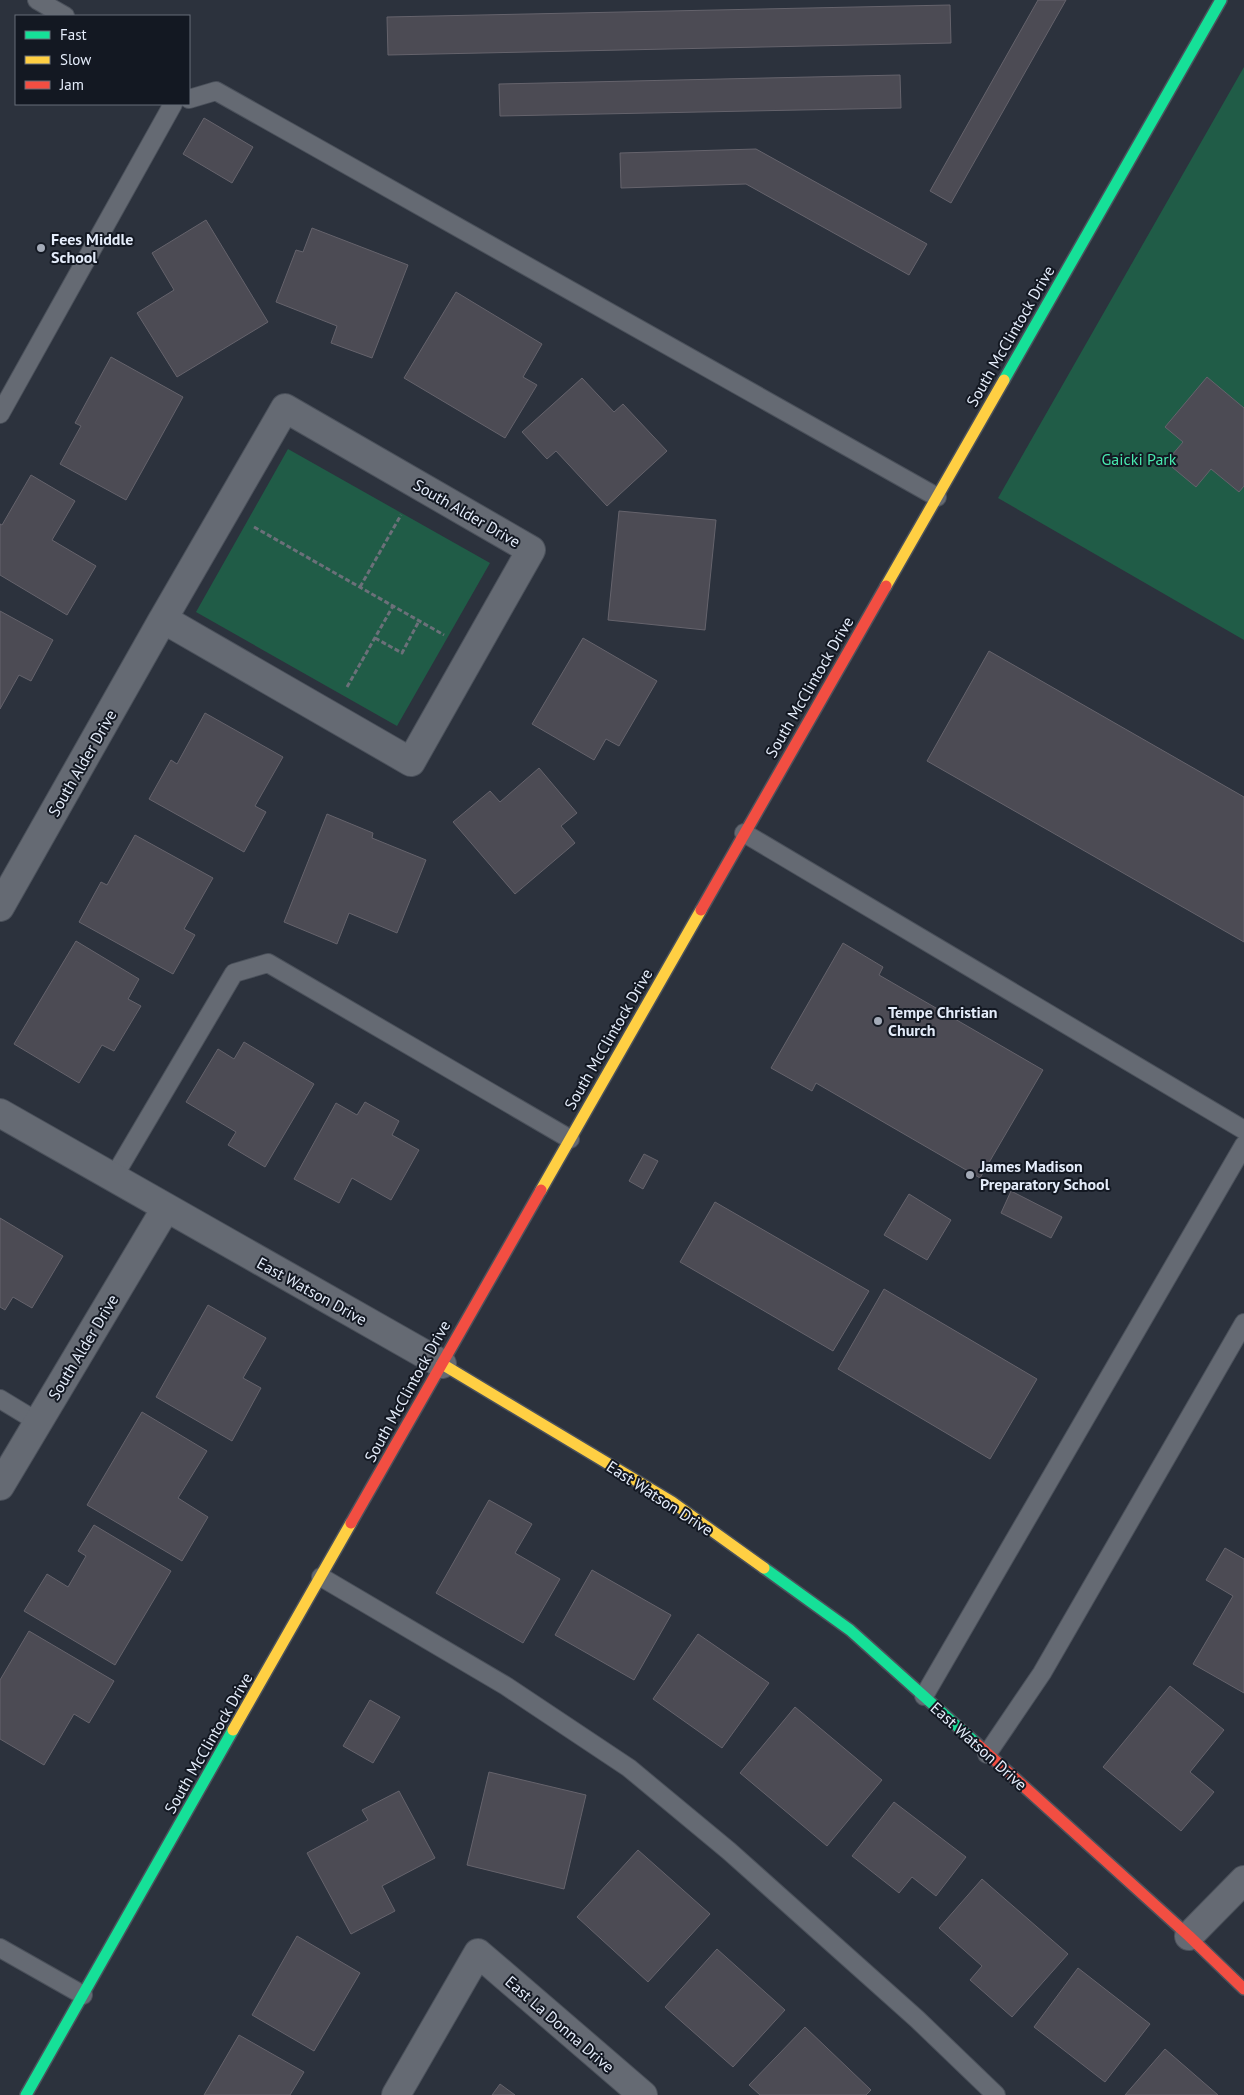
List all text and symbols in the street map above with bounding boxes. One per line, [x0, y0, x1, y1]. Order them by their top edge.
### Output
legend [15, 15, 190, 105]
text: Fast [60, 25, 87, 44]
text: Slow [60, 50, 91, 69]
text: Jam [59, 75, 84, 94]
place label: Fees Middle School [51, 229, 133, 267]
marker: Fees Middle School [35, 242, 47, 254]
street label: South McClintock Drive [962, 262, 1058, 410]
park label: Gaicki Park [1102, 449, 1177, 469]
street label: South Alder Drive [410, 474, 524, 552]
street label: South McClintock Drive [761, 613, 857, 761]
street label: South Alder Drive [43, 706, 121, 820]
street label: South McClintock Drive [560, 965, 656, 1113]
place label: Tempe Christian Church [888, 1002, 998, 1040]
marker: Tempe Christian Church [872, 1015, 884, 1027]
place label: James Madison Preparatory School [979, 1156, 1110, 1194]
marker: James Madison Preparatory School [964, 1169, 976, 1181]
street label: East Watson Drive [253, 1252, 371, 1330]
street label: South Alder Drive [44, 1290, 122, 1404]
street label: South McClintock Drive [360, 1317, 454, 1465]
street label: East Watson Drive [603, 1456, 717, 1540]
street label: South McClintock Drive [160, 1669, 256, 1817]
street label: East Watson Drive [927, 1697, 1031, 1795]
street label: East La Donna Drive [501, 1971, 619, 2077]

